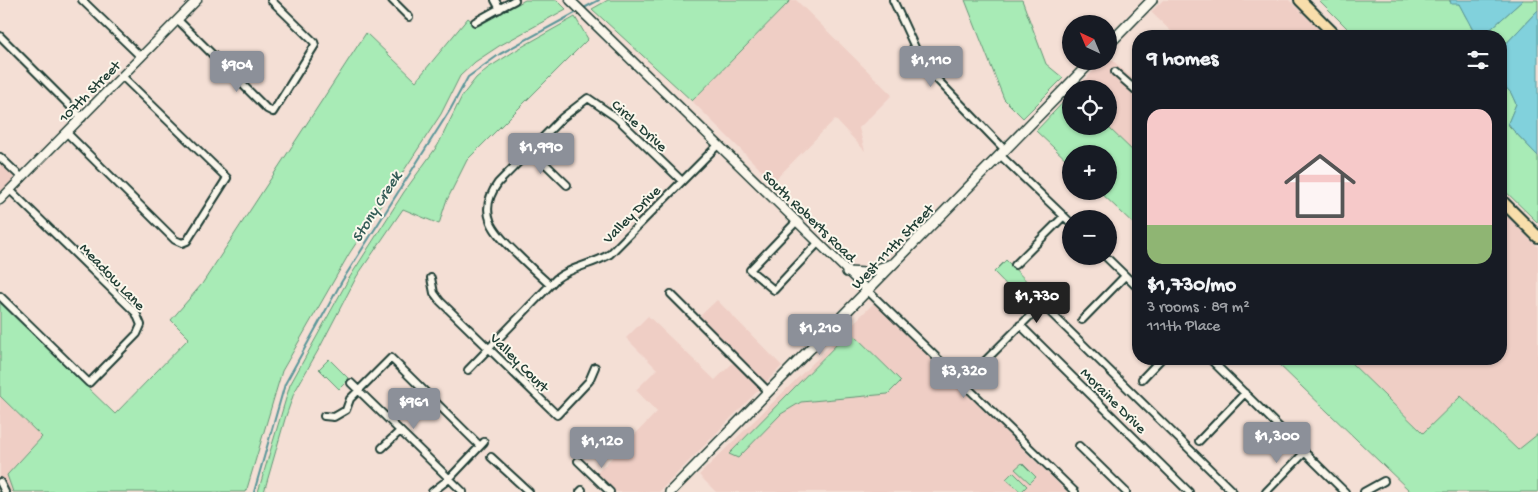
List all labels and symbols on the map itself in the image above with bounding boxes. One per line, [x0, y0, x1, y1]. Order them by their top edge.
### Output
north arrow [1062, 15, 1118, 70]
pin: $1,110 [890, 46, 972, 88]
pin: $904 [207, 51, 267, 93]
street label: 107th Street [55, 56, 126, 128]
street label: Circle Drive [607, 97, 671, 156]
pin: $1,990 [500, 132, 582, 175]
water label: Stony Creek [349, 168, 408, 247]
street label: South Roberts Road [758, 168, 860, 268]
street label: Valley Drive [599, 182, 665, 249]
street label: West 111th Street [848, 200, 940, 294]
street label: Meadow Lane [75, 240, 148, 315]
pin: $1,730 [996, 282, 1078, 324]
pin: $1,210 [779, 314, 861, 356]
street label: Valley Court [485, 329, 553, 398]
pin: $3,320 [923, 356, 1005, 399]
street label: Moraine Drive [1076, 365, 1150, 438]
pin: $961 [384, 388, 444, 430]
pin: $1,300 [1236, 422, 1318, 464]
pin: $1,120 [561, 426, 643, 469]

